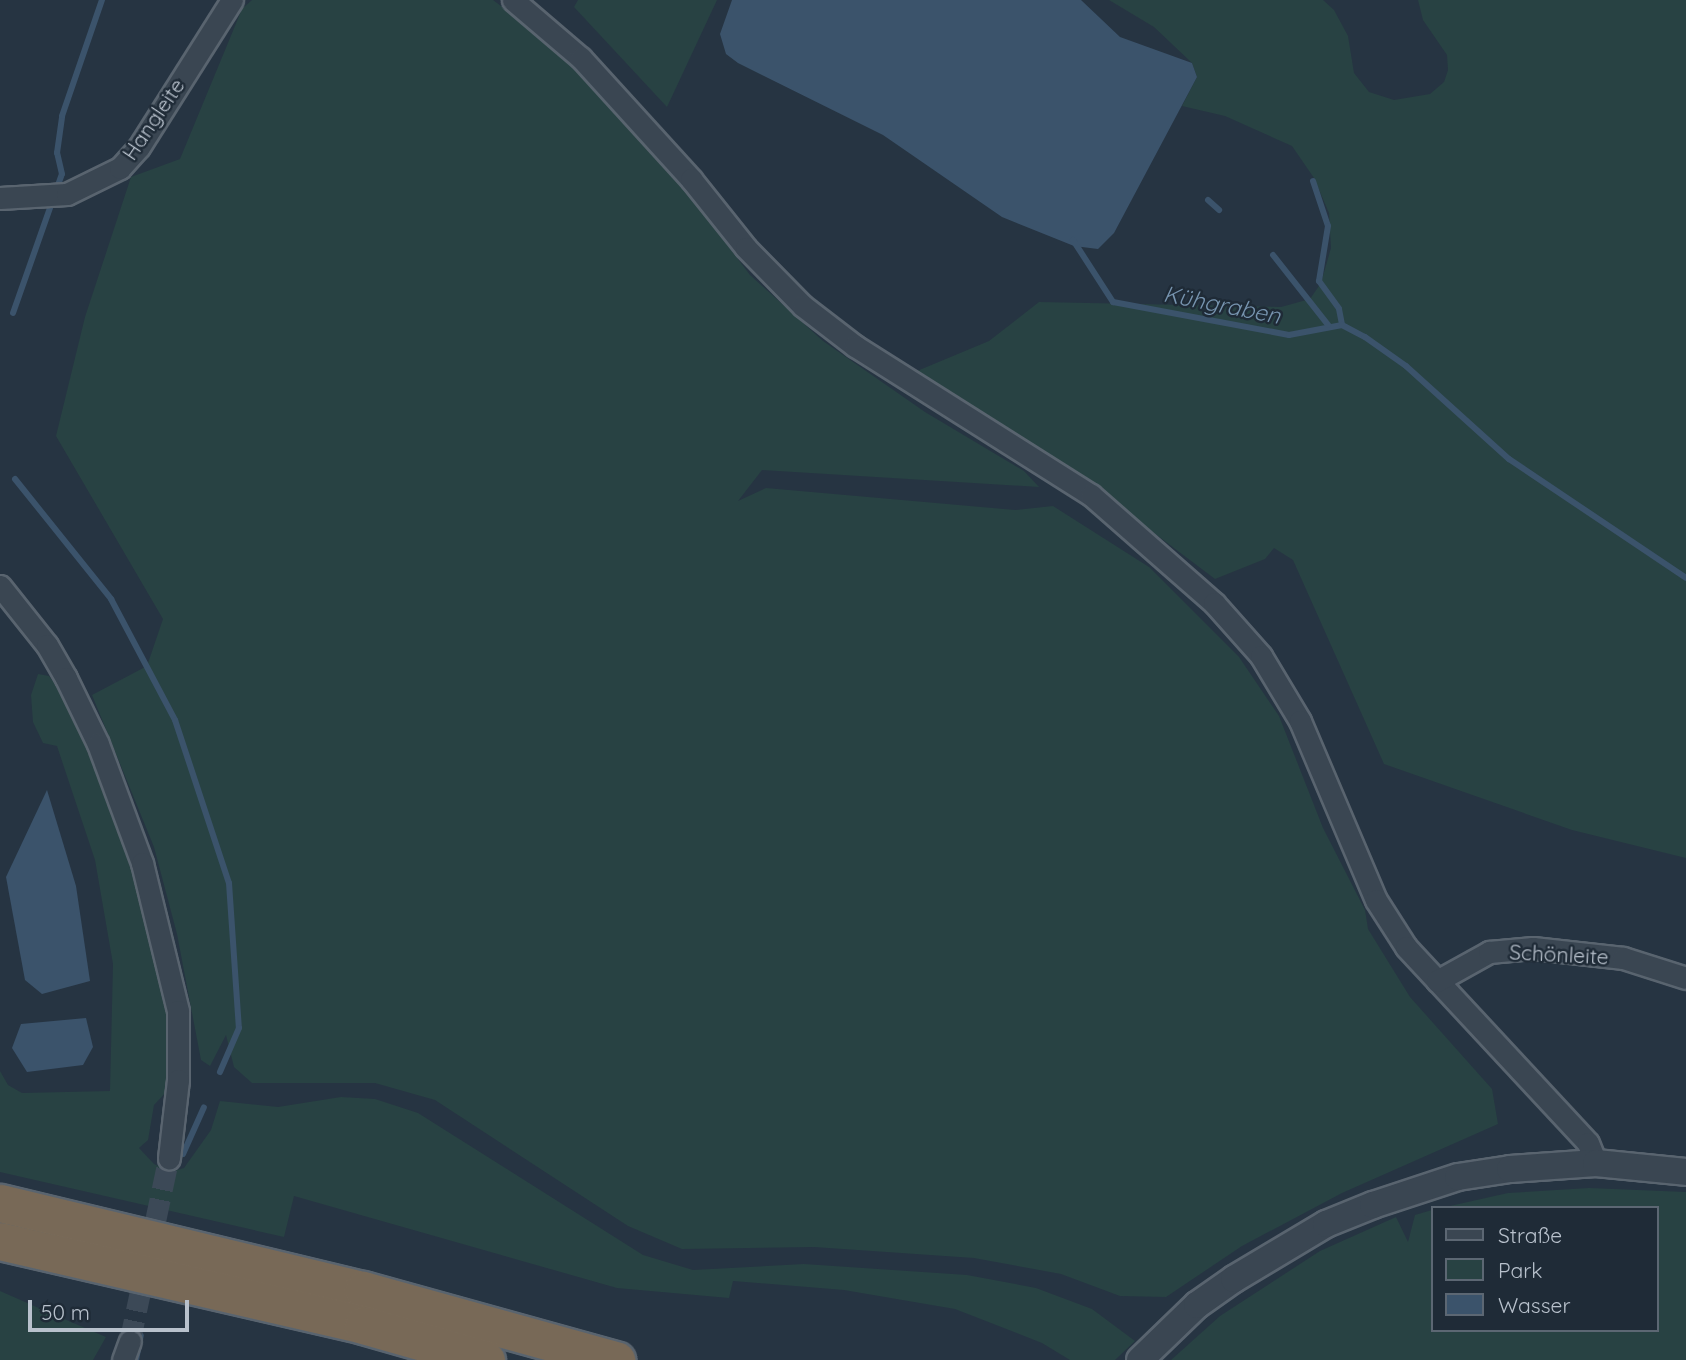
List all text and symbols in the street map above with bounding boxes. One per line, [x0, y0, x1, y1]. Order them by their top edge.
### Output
street label: Hangleite [117, 73, 189, 165]
water label: Kühgraben [1161, 280, 1283, 330]
street label: Schönleite [1509, 939, 1609, 969]
legend [1430, 1206, 1658, 1332]
text: Straße [1498, 1222, 1562, 1248]
text: Park [1498, 1257, 1542, 1283]
scale bar [32, 1286, 192, 1330]
text: Wasser [1498, 1292, 1570, 1318]
text: 50 m [41, 1299, 90, 1325]

